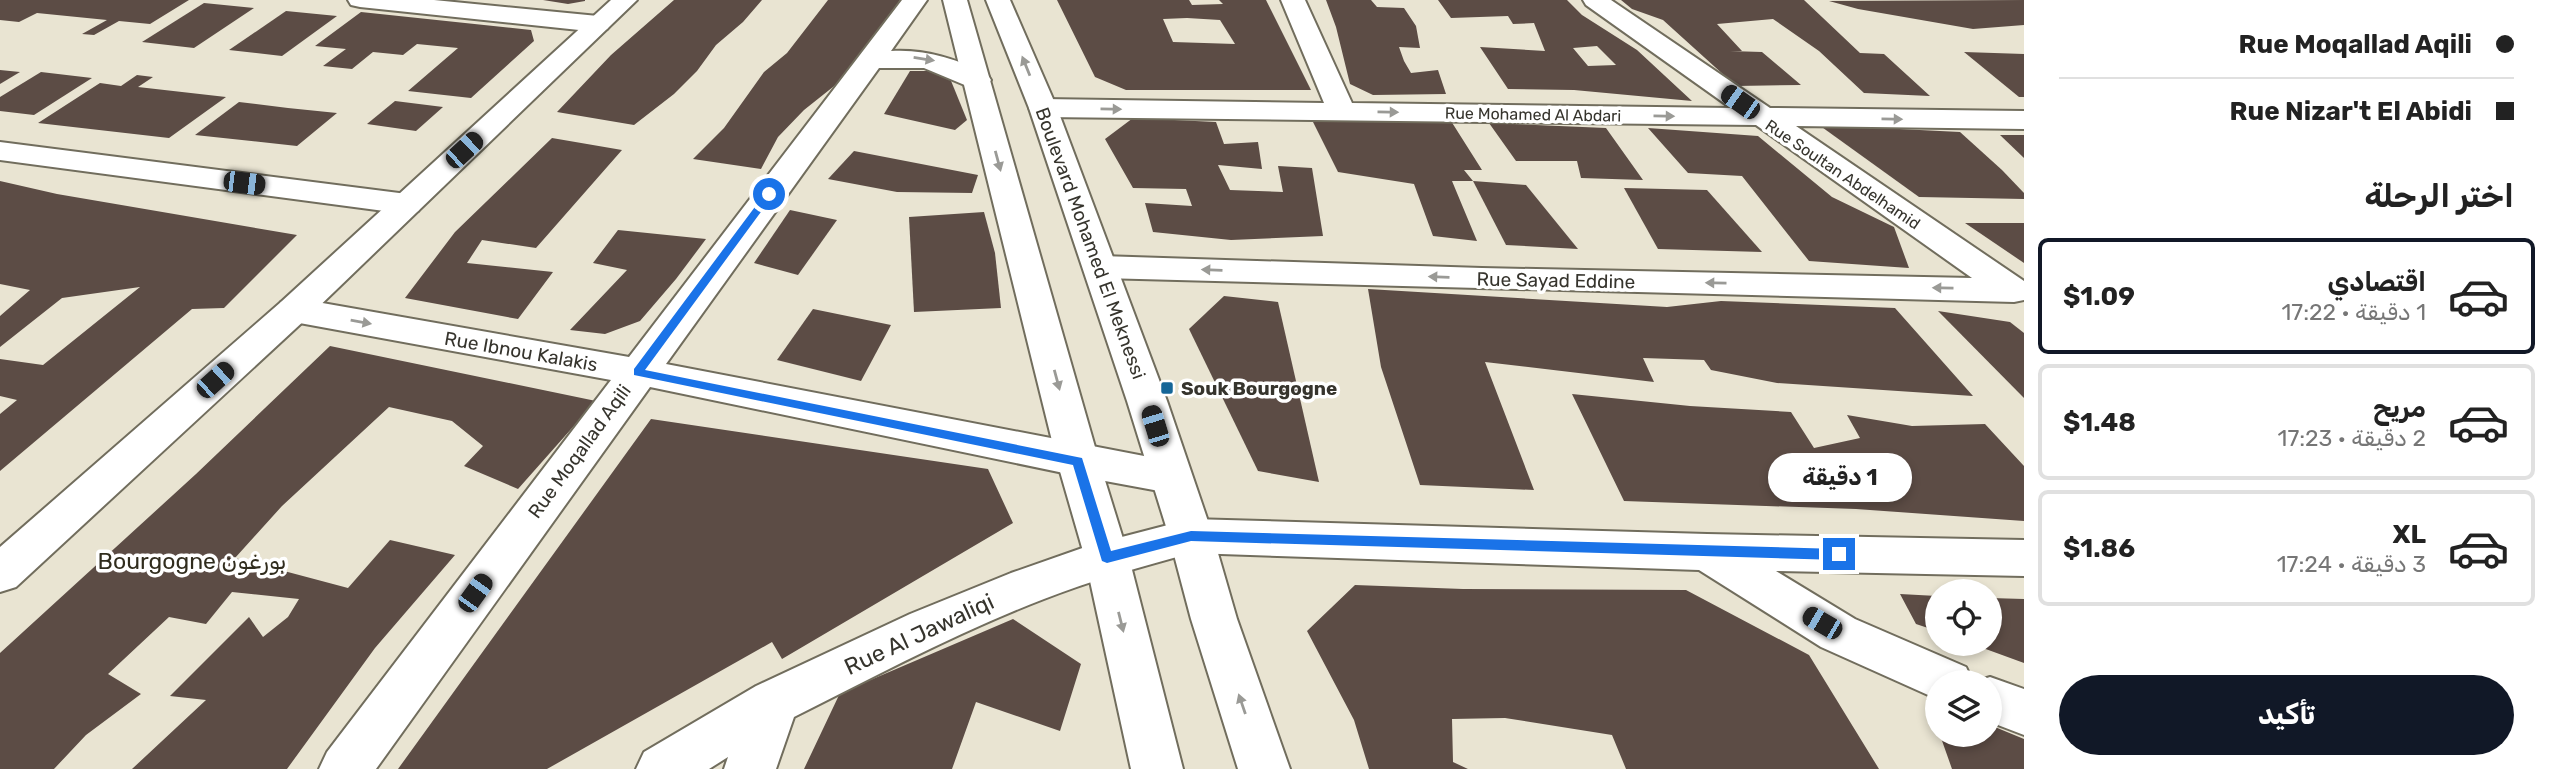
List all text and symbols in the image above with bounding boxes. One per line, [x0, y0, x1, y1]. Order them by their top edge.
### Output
text: Rue Moqallad Aqili [2239, 29, 2472, 60]
one-way arrow [914, 54, 936, 65]
one-way arrow [1020, 55, 1031, 76]
car [1717, 81, 1764, 123]
text: Rue Nizar't El Abidi [2230, 96, 2472, 127]
one-way arrow [1100, 103, 1122, 114]
street label: Rue Mohamed Al Abdari [1445, 103, 1621, 126]
street label: Boulevard Mohamed El Meknessi [1031, 104, 1151, 382]
one-way arrow [1377, 106, 1399, 118]
one-way arrow [1653, 110, 1675, 122]
one-way arrow [1881, 113, 1903, 124]
street label: Rue Soultan Abdelhamid [1762, 115, 1924, 233]
car [442, 128, 487, 172]
one-way arrow [993, 150, 1004, 172]
car [222, 170, 267, 196]
text: اختر الرحلة [2364, 177, 2514, 215]
route start [753, 178, 785, 210]
one-way arrow [1201, 265, 1223, 276]
icon: car [2447, 265, 2510, 328]
text: اقتصادي [2327, 267, 2426, 298]
street label: Rue Sayad Eddine [1476, 268, 1635, 293]
one-way arrow [1428, 272, 1450, 283]
one-way arrow [1705, 278, 1727, 289]
text: $1.09 [2063, 281, 2135, 312]
one-way arrow [1932, 282, 1954, 294]
text: 1 دقيقة · 17:22 [2282, 298, 2426, 326]
one-way arrow [350, 317, 372, 328]
street label: Rue Ibnou Kalakis [443, 327, 599, 376]
car [193, 358, 238, 402]
one-way arrow [1052, 370, 1062, 391]
place label: Souk Bourgogne [1181, 377, 1337, 400]
street label: Rue Moqallad Aqili [523, 380, 636, 523]
marker: Souk Bourgogne [1159, 380, 1175, 396]
icon: car [2447, 391, 2510, 454]
text: مريح [2373, 393, 2426, 424]
car [1139, 403, 1172, 449]
text: $1.48 [2063, 407, 2136, 438]
text: 2 دقيقة · 17:23 [2278, 424, 2426, 452]
callout: 1 دقيقة [1767, 452, 1911, 502]
text: 1 دقيقة [1802, 463, 1878, 491]
icon: car [2447, 517, 2510, 580]
text: XL [2393, 519, 2426, 550]
text: $1.86 [2063, 533, 2135, 564]
route end [1823, 538, 1855, 570]
district label: Bourgogne بورغون [98, 547, 286, 575]
text: 3 دقيقة · 17:24 [2277, 550, 2426, 578]
car [455, 570, 496, 616]
map controls [1925, 579, 2002, 747]
button: locate [1925, 579, 2002, 656]
street label: Rue Al Jawaliqi [840, 587, 998, 681]
car [1799, 603, 1846, 643]
one-way arrow [1116, 611, 1127, 633]
button: layers [1925, 670, 2002, 747]
button: تأكيد [2059, 675, 2514, 755]
one-way arrow [1237, 694, 1247, 715]

